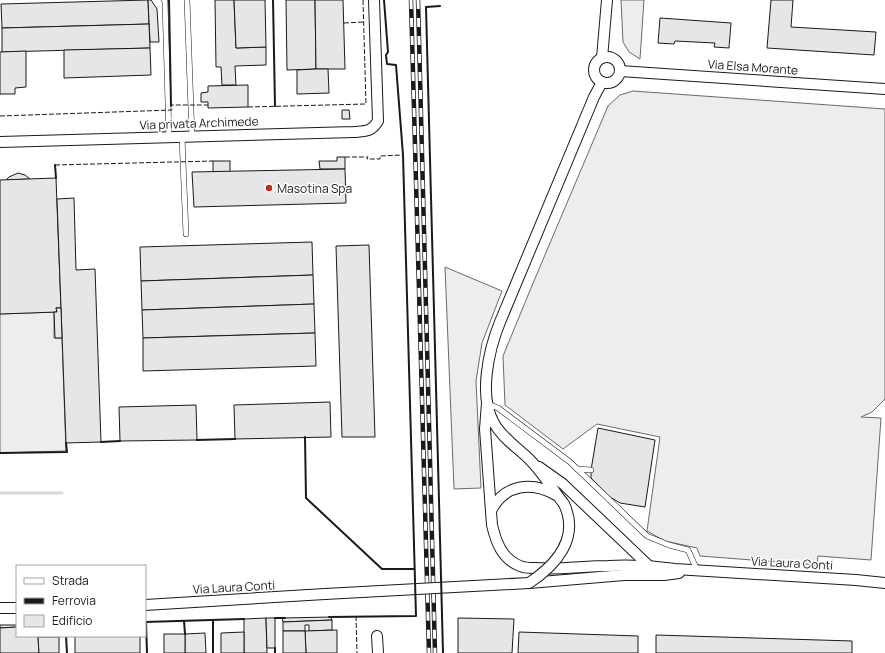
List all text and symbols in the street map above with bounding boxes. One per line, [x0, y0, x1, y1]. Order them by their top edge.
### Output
street label: Via Elsa Morante [707, 55, 799, 79]
street label: Via privata Archimede [139, 112, 259, 134]
place label: Masotina Spa [277, 180, 352, 197]
marker: Masotina Spa [264, 183, 274, 193]
street label: Via Laura Conti [750, 552, 834, 574]
legend [16, 565, 146, 637]
text: Strada [52, 572, 89, 589]
street label: Via Laura Conti [192, 576, 276, 598]
text: Ferrovia [52, 592, 96, 609]
text: Edificio [52, 612, 92, 629]

